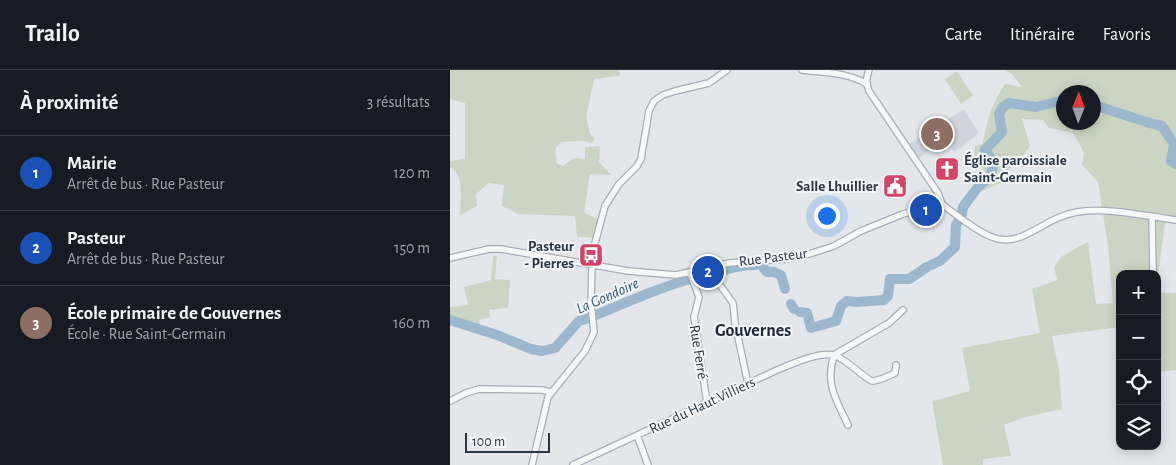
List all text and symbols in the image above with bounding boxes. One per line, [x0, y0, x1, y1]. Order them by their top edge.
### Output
text: Trailo [25, 22, 80, 46]
text: Carte [945, 26, 982, 44]
text: Itinéraire [1010, 26, 1075, 44]
text: Favoris [1103, 26, 1151, 44]
north arrow [1056, 85, 1101, 130]
text: À proximité [20, 92, 118, 113]
text: 3 résultats [367, 94, 430, 110]
pin: 3 [921, 115, 953, 153]
place label: Église paroissiale Saint-Germain [964, 151, 1067, 185]
text: Mairie [67, 154, 117, 173]
church icon: Église paroissiale Saint-Germain [934, 156, 960, 182]
text: 1 [33, 165, 39, 181]
text: 120 m [393, 165, 430, 181]
public building icon: Salle Lhuillier [882, 173, 908, 199]
text: Arrêt de bus · Rue Pasteur [67, 176, 224, 192]
place label: Salle Lhuillier [796, 179, 879, 194]
pin: 1 [910, 191, 942, 229]
your location [814, 203, 840, 229]
text: Pasteur [67, 229, 125, 248]
place label: Pasteur - Pierres [525, 239, 575, 271]
text: 2 [32, 240, 40, 256]
text: 150 m [394, 240, 430, 256]
bus stop icon: Pasteur - Pierres [578, 242, 604, 268]
street label: Rue Pasteur [738, 246, 808, 269]
text: Arrêt de bus · Rue Pasteur [67, 251, 224, 267]
pin: 2 [692, 253, 724, 291]
map controls [1116, 270, 1161, 450]
button: + [1116, 270, 1161, 315]
water label: La Gondoire [574, 275, 641, 317]
text: École primaire de Gouvernes [67, 304, 281, 323]
text: 3 [33, 315, 39, 331]
text: 160 m [393, 315, 430, 331]
button: − [1116, 315, 1161, 360]
district label: Gouvernes [715, 322, 791, 340]
street label: Rue Ferré [687, 324, 710, 380]
text: École · Rue Saint-Germain [67, 326, 226, 342]
button: locate [1116, 360, 1161, 405]
street label: Rue du Haut Villiers [647, 374, 758, 437]
button: layers [1116, 405, 1161, 450]
scale bar [465, 430, 550, 453]
text: 100 m [472, 435, 505, 449]

